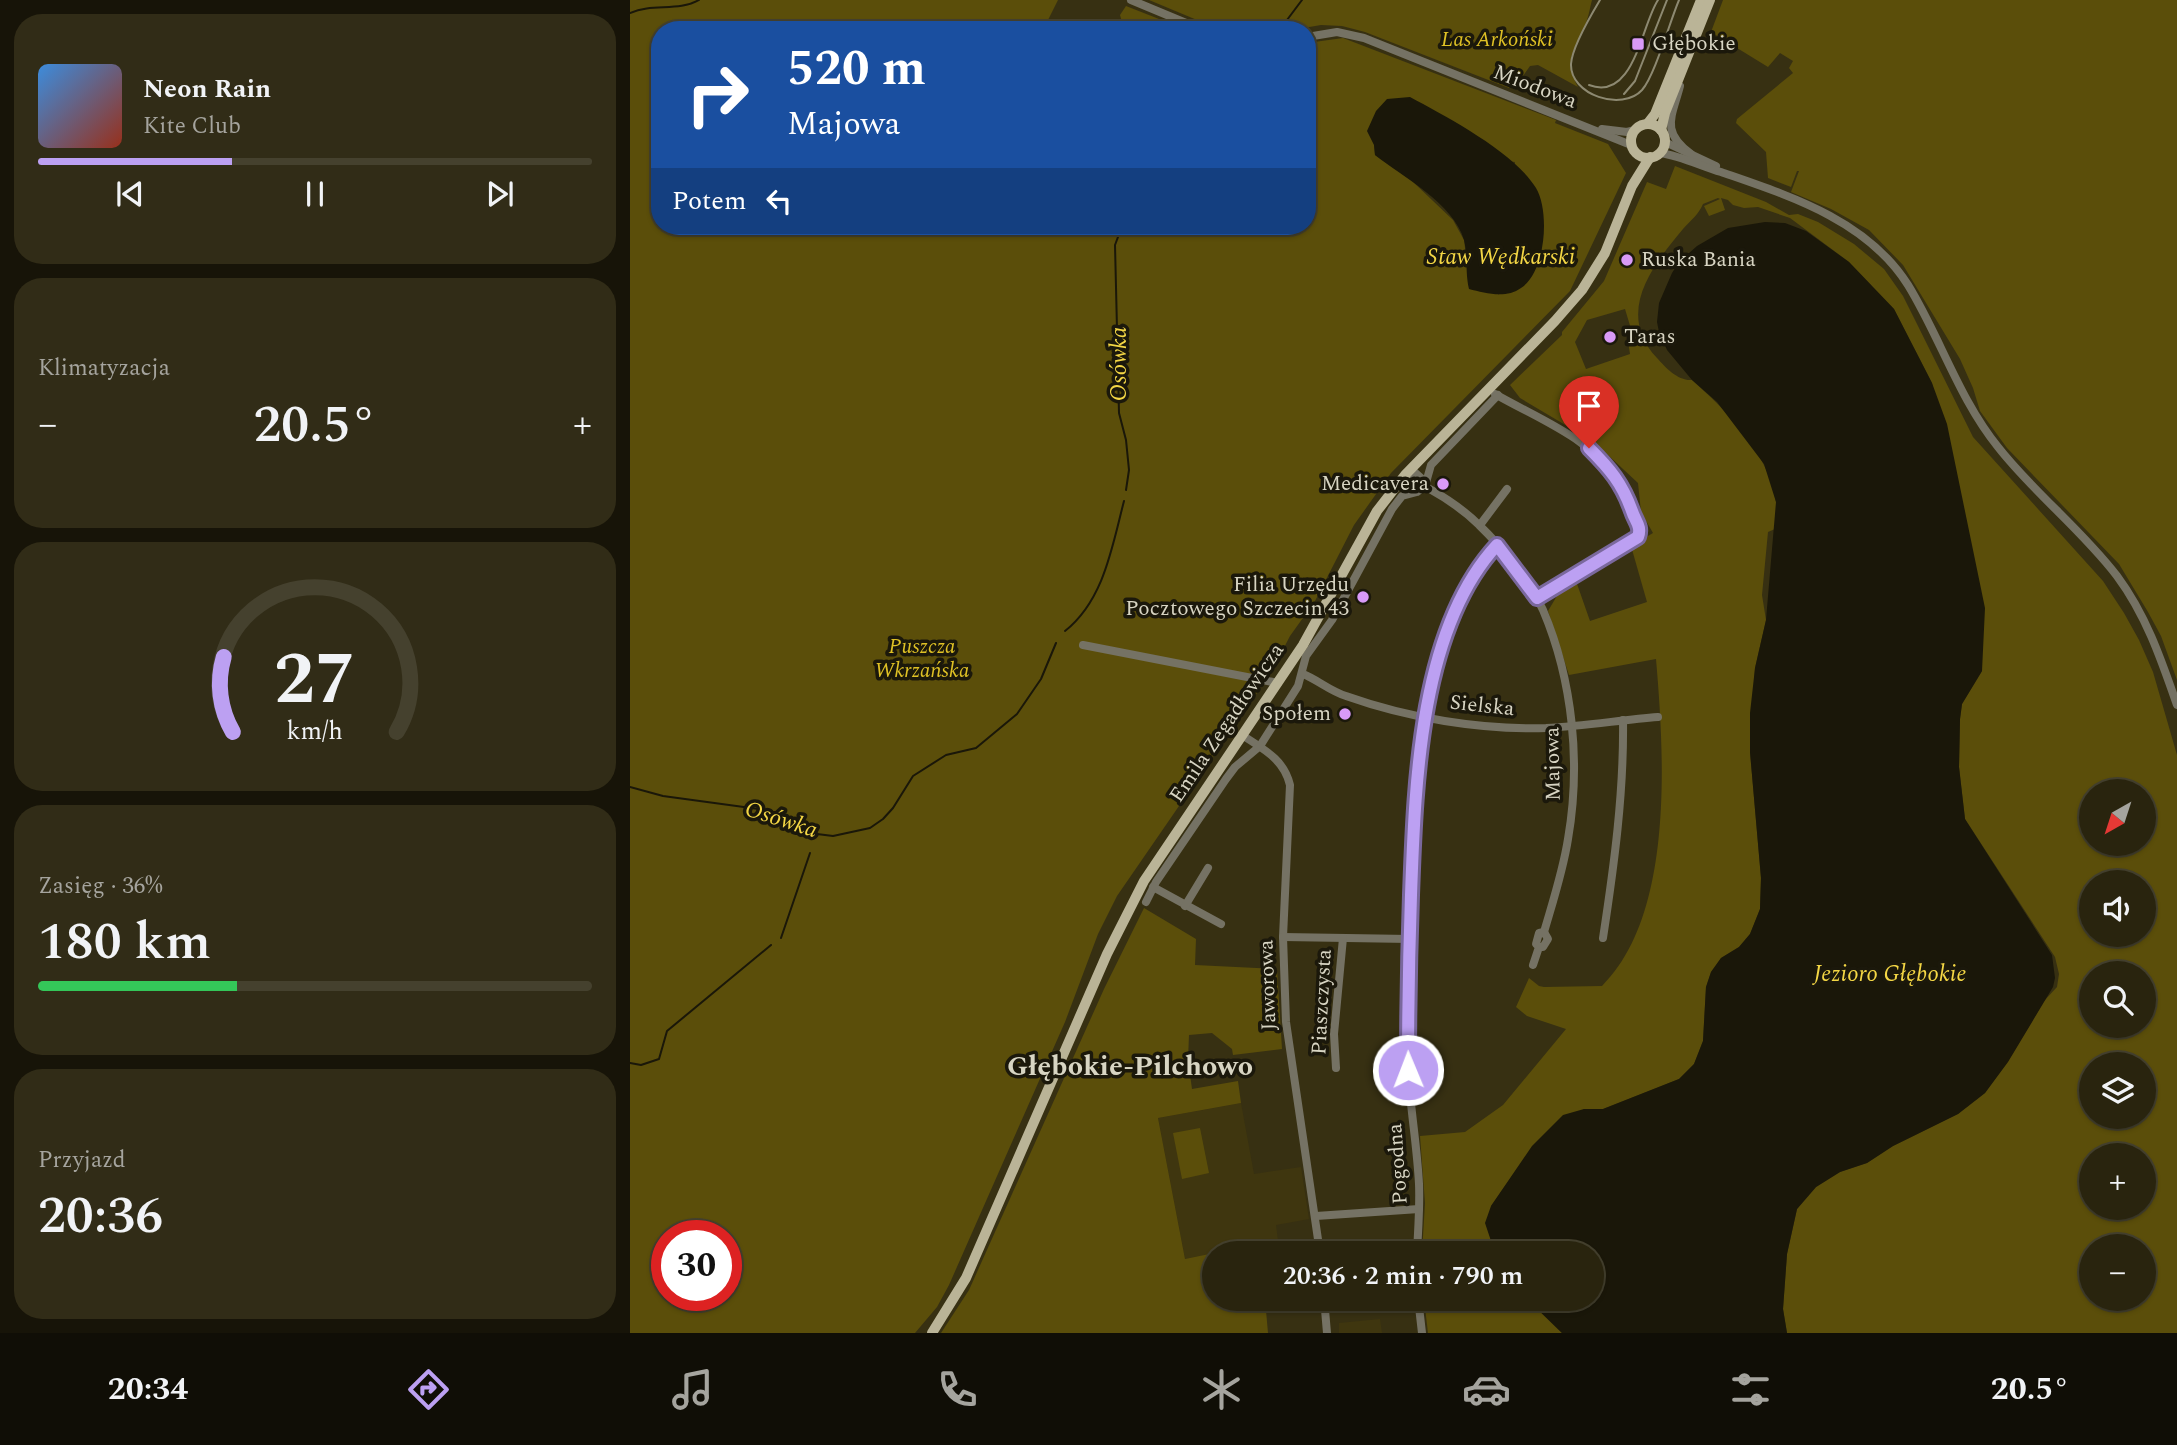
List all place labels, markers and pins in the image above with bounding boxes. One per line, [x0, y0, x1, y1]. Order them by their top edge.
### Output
place label: Głębokie [1652, 28, 1736, 60]
marker: Głębokie [1630, 36, 1646, 52]
place label: Ruska Bania [1641, 244, 1756, 276]
marker: Ruska Bania [1619, 252, 1635, 268]
place label: Taras [1624, 321, 1675, 353]
marker: Taras [1602, 329, 1618, 345]
pin [1559, 376, 1619, 448]
place label: Medicavera [1321, 468, 1430, 500]
marker: Medicavera [1435, 476, 1451, 492]
place label: Filia Urzędu Pocztowego Szczecin 43 [1125, 569, 1349, 625]
marker: Filia Urzędu Pocztowego Szczecin 43 [1355, 589, 1371, 605]
place label: Społem [1262, 698, 1331, 730]
marker: Społem [1337, 706, 1353, 722]

